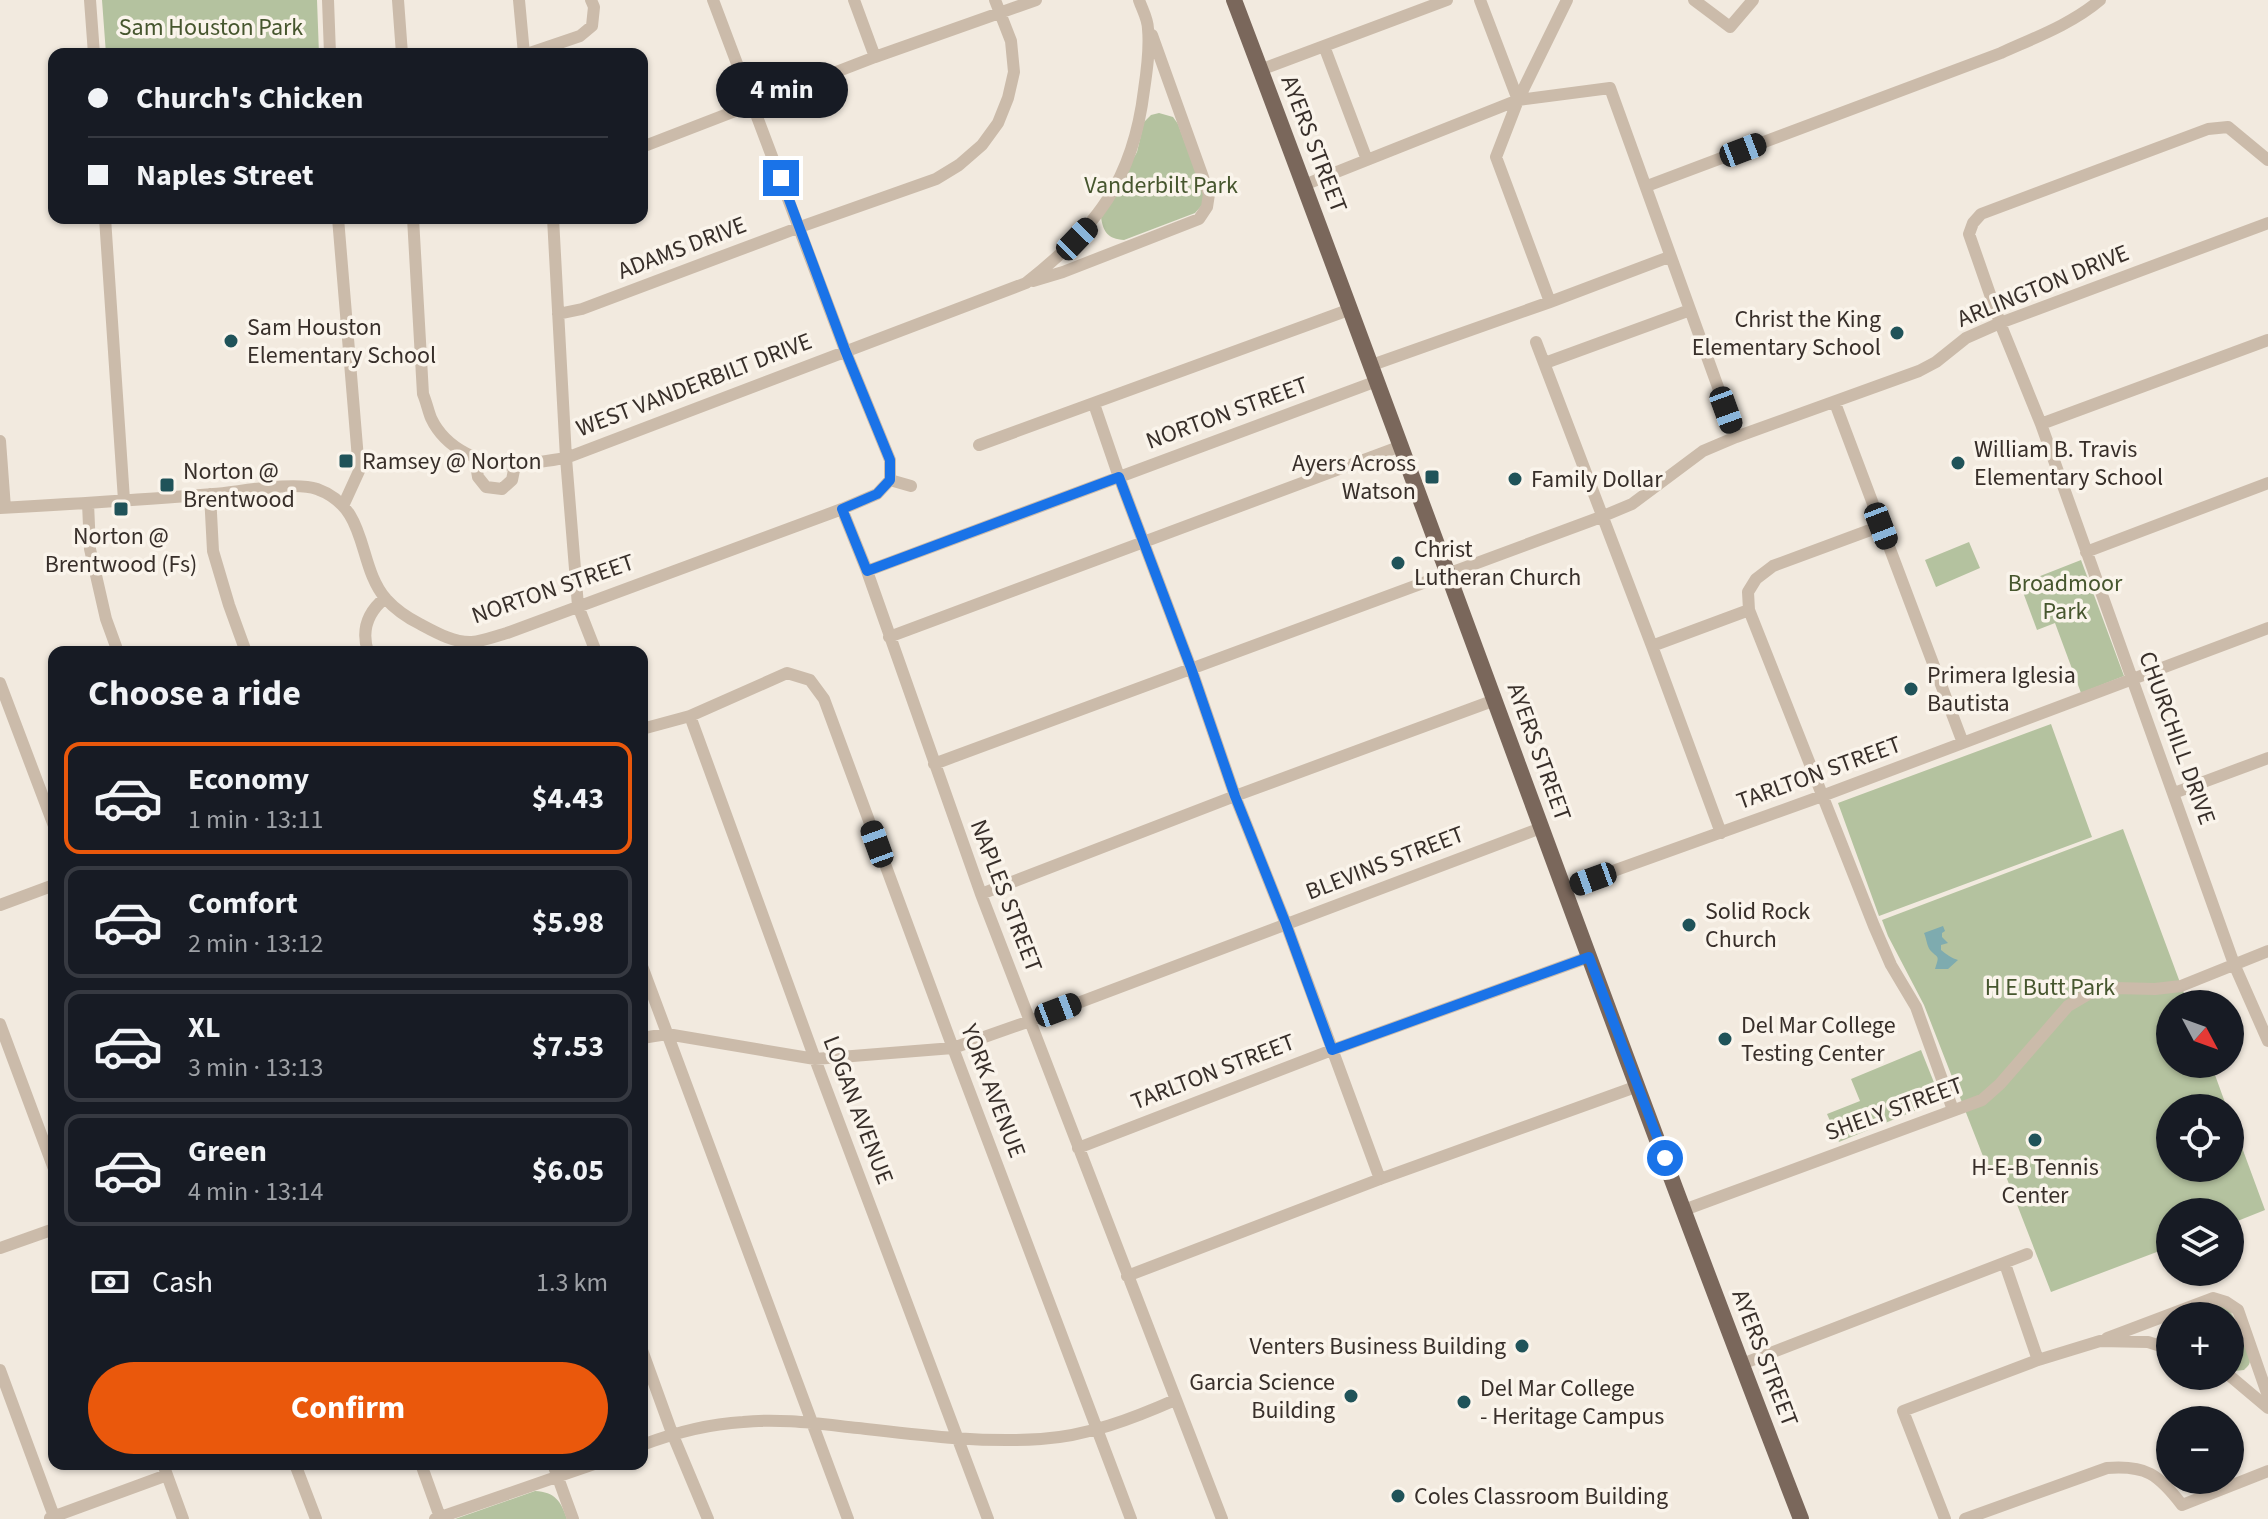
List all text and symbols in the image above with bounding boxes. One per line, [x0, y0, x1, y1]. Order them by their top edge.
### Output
park label: Sam Houston Park [119, 10, 303, 45]
callout: 4 min [715, 62, 847, 118]
street label: AYERS STREET [1272, 70, 1356, 218]
text: 4 min [750, 71, 814, 108]
text: Church's Chicken [136, 77, 363, 120]
car [1716, 130, 1770, 170]
text: Naples Street [136, 154, 314, 197]
route end [763, 160, 799, 196]
park label: Vanderbilt Park [1084, 168, 1238, 203]
street label: ADAMS DRIVE [613, 207, 751, 289]
car [1052, 213, 1102, 265]
street label: ARLINGTON DRIVE [1952, 236, 2134, 336]
place label: Christ the King Elementary School [1692, 302, 1881, 365]
place label: Sam Houston Elementary School [247, 310, 436, 373]
street label: WEST VANDERBILT DRIVE [571, 324, 817, 446]
marker: Christ the King Elementary School [1888, 324, 1906, 342]
marker: Sam Houston Elementary School [222, 332, 240, 350]
street label: NORTON STREET [1141, 367, 1313, 459]
car [1707, 383, 1745, 437]
place label: William B. Travis Elementary School [1974, 432, 2163, 495]
place label: Ramsey @ Norton [362, 444, 542, 479]
place label: Ayers Across Watson [1292, 446, 1416, 509]
marker: Ramsey @ Norton [337, 452, 355, 470]
place label: Norton @ Brentwood [183, 454, 295, 517]
marker: William B. Travis Elementary School [1949, 454, 1967, 472]
place label: Family Dollar [1531, 462, 1663, 497]
marker: Ayers Across Watson [1423, 468, 1441, 486]
marker: Family Dollar [1506, 470, 1524, 488]
marker: Norton @ Brentwood [158, 476, 176, 494]
car [1861, 499, 1901, 553]
marker: Norton @ Brentwood (Fs) [112, 500, 130, 518]
place label: Norton @ Brentwood (Fs) [45, 519, 197, 582]
place label: Christ Lutheran Church [1414, 532, 1581, 595]
street label: NORTON STREET [467, 545, 639, 633]
marker: Christ Lutheran Church [1389, 554, 1407, 572]
park label: Broadmoor Park [2008, 566, 2123, 629]
street label: CHURCHILL DRIVE [2129, 646, 2225, 830]
place label: Primera Iglesia Bautista [1927, 658, 2076, 721]
text: Choose a ride [88, 668, 301, 719]
street label: AYERS STREET [1498, 678, 1580, 826]
marker: Primera Iglesia Bautista [1902, 680, 1920, 698]
street label: TARLTON STREET [1732, 727, 1906, 819]
text: Economy [188, 758, 309, 801]
icon: car [92, 762, 164, 834]
text: $4.43 [532, 777, 604, 820]
text: 1 min · 13:11 [188, 801, 323, 838]
street label: NAPLES STREET [961, 815, 1051, 978]
car [858, 817, 896, 871]
street label: BLEVINS STREET [1301, 817, 1469, 909]
car [1566, 860, 1620, 898]
text: Comfort [188, 882, 298, 925]
icon: car [92, 886, 164, 958]
place label: Solid Rock Church [1705, 894, 1810, 957]
text: $5.98 [532, 901, 604, 944]
marker: Solid Rock Church [1680, 916, 1698, 934]
text: 2 min · 13:12 [188, 925, 323, 962]
park label: H E Butt Park [1985, 970, 2115, 1005]
car [1031, 990, 1085, 1030]
north arrow [2156, 990, 2244, 1078]
map controls [2156, 990, 2244, 1494]
text: XL [188, 1006, 221, 1049]
place label: Del Mar College Testing Center [1741, 1008, 1896, 1071]
icon: car [92, 1010, 164, 1082]
street label: YORK AVENUE [951, 1018, 1035, 1163]
text: $7.53 [532, 1025, 604, 1068]
street label: TARLTON STREET [1126, 1025, 1300, 1119]
marker: Del Mar College Testing Center [1716, 1030, 1734, 1048]
street label: LOGAN AVENUE [814, 1031, 902, 1189]
text: 3 min · 13:13 [188, 1049, 323, 1086]
street label: SHELY STREET [1820, 1068, 1968, 1150]
button: locate [2156, 1094, 2244, 1182]
text: Green [188, 1130, 267, 1173]
marker: H-E-B Tennis Center [2026, 1131, 2044, 1149]
icon: car [92, 1134, 164, 1206]
route start [1647, 1140, 1683, 1176]
text: $6.05 [532, 1149, 604, 1192]
place label: H-E-B Tennis Center [1971, 1150, 2099, 1213]
text: 4 min · 13:14 [188, 1173, 323, 1210]
button: layers [2156, 1198, 2244, 1286]
icon: cash [88, 1260, 132, 1304]
text: Cash [152, 1261, 213, 1304]
text: 1.3 km [536, 1264, 608, 1301]
street label: AYERS STREET [1723, 1284, 1807, 1432]
button: + [2156, 1302, 2244, 1390]
place label: Venters Business Building [1249, 1329, 1506, 1364]
marker: Venters Business Building [1513, 1337, 1531, 1355]
button: Confirm [88, 1362, 608, 1454]
place label: Garcia Science Building [1189, 1365, 1335, 1428]
place label: Del Mar College - Heritage Campus [1480, 1371, 1664, 1434]
marker: Garcia Science Building [1342, 1387, 1360, 1405]
marker: Del Mar College - Heritage Campus [1455, 1393, 1473, 1411]
button: − [2156, 1406, 2244, 1494]
place label: Coles Classroom Building [1414, 1479, 1668, 1514]
marker: Coles Classroom Building [1389, 1487, 1407, 1505]

